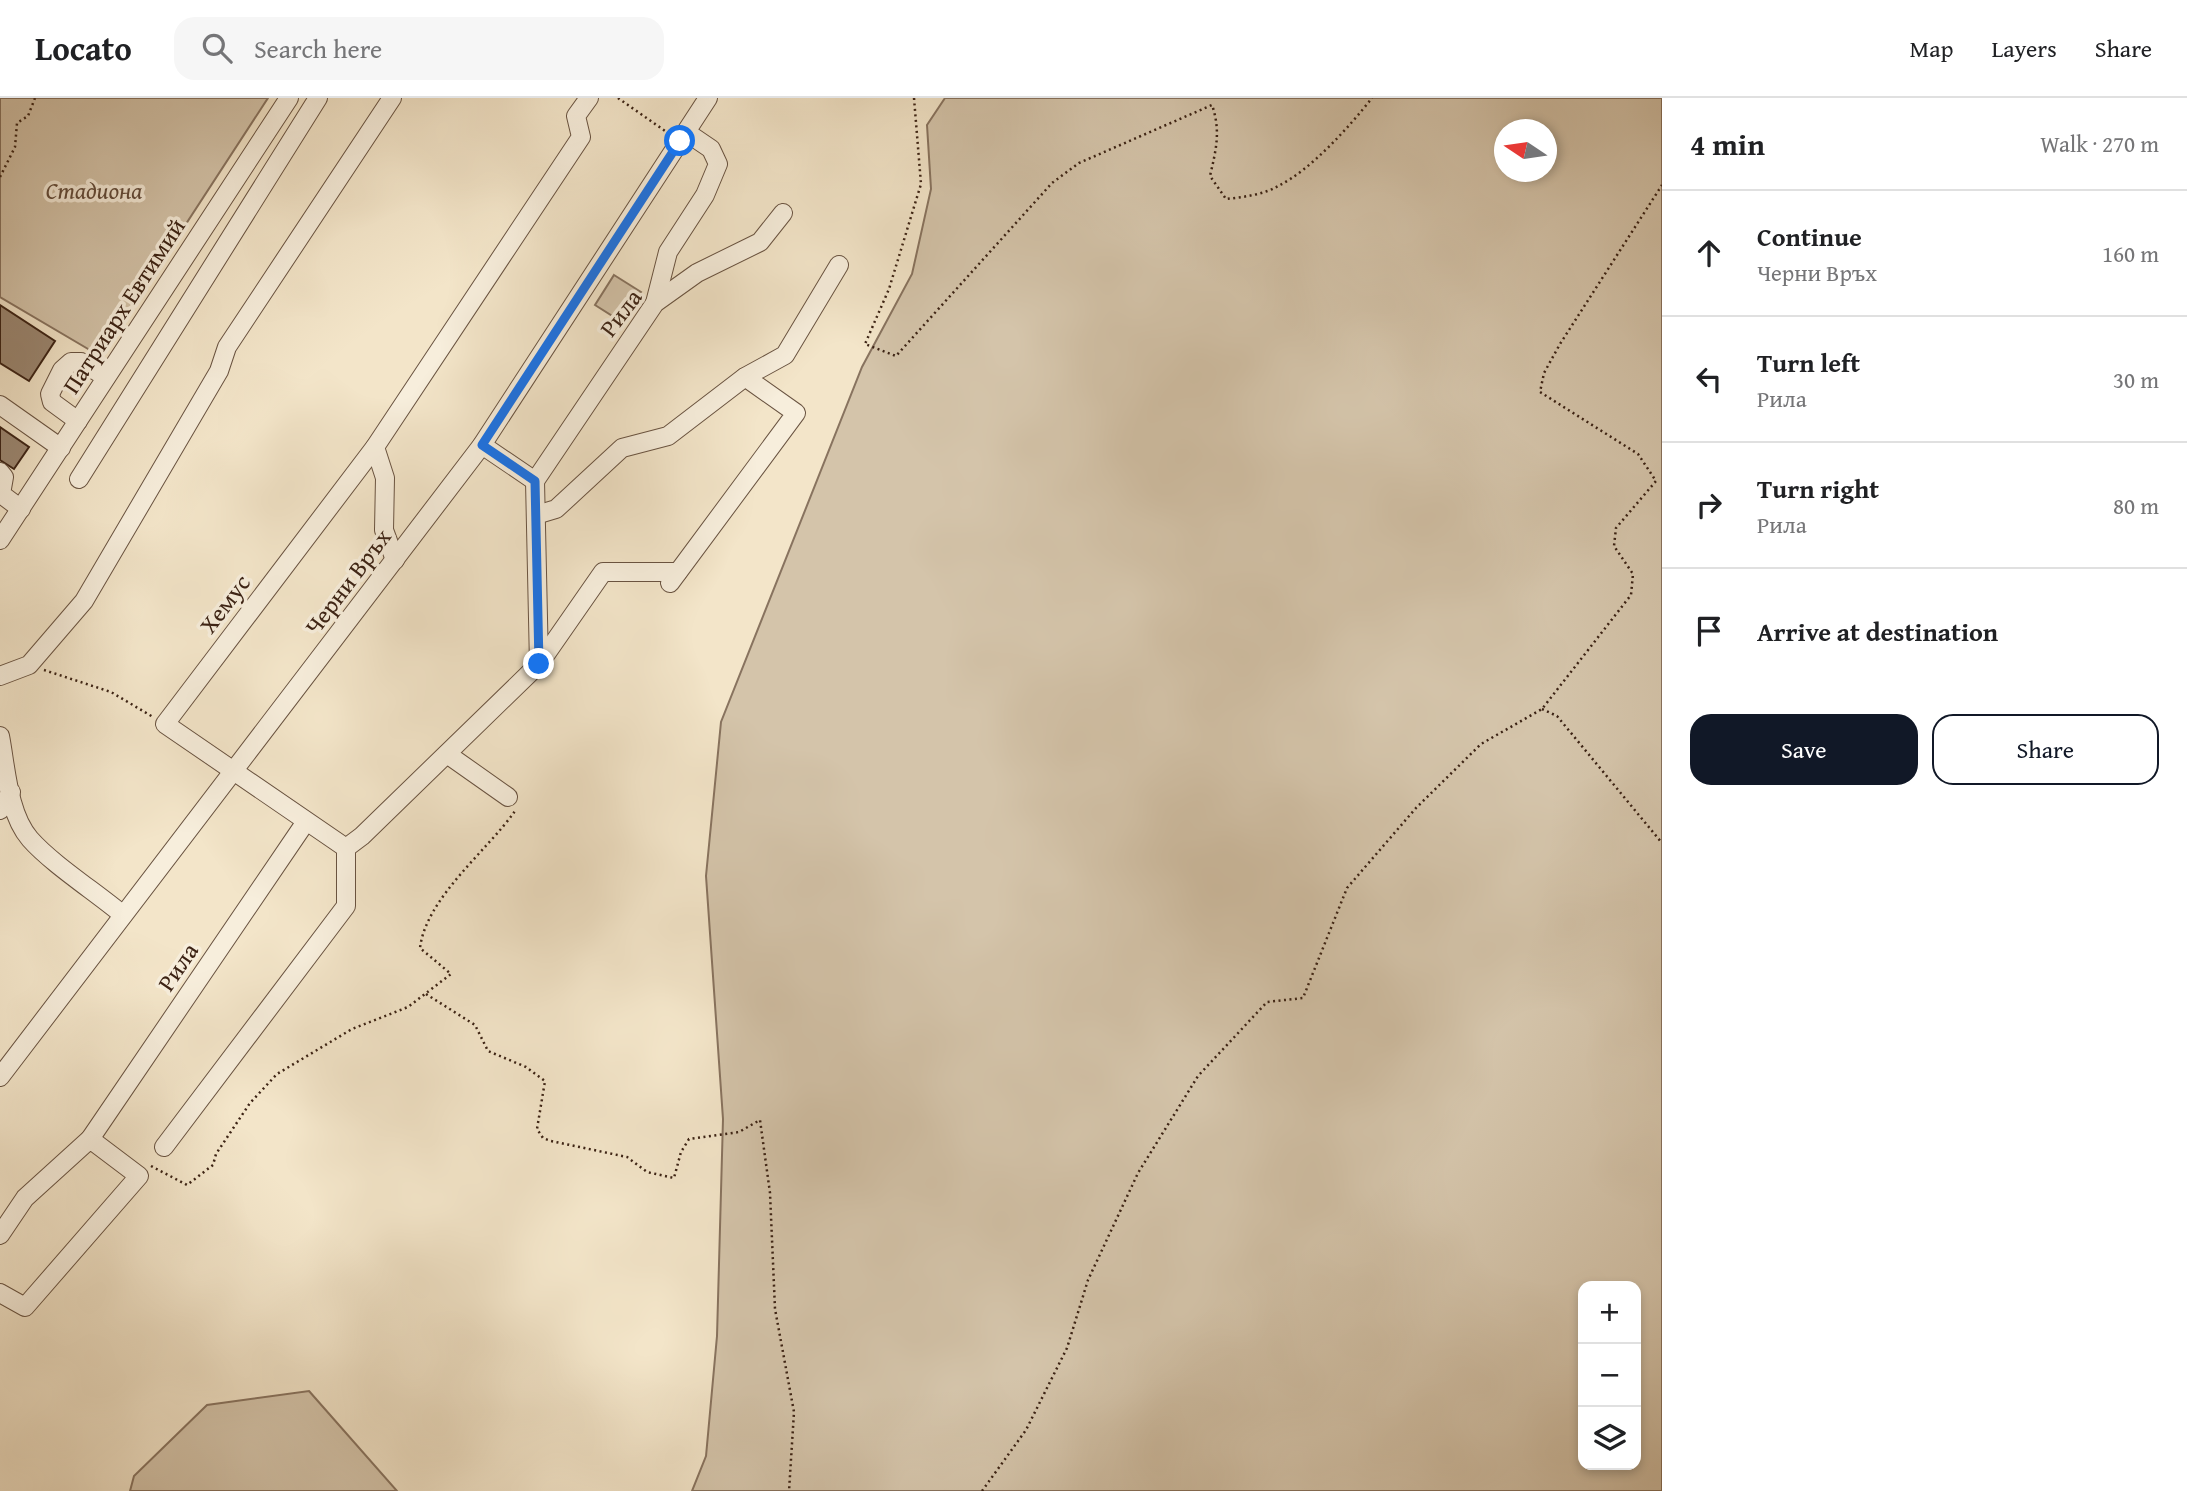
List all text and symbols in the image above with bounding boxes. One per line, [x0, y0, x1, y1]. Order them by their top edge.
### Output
search box [174, 17, 664, 80]
text: Locato [35, 24, 132, 72]
icon: search [198, 29, 236, 67]
text: Search here [254, 29, 382, 68]
text: Map [1910, 31, 1953, 66]
text: Layers [1991, 31, 2057, 66]
text: Share [2095, 31, 2152, 66]
north arrow [1494, 119, 1557, 182]
text: 4 min [1690, 122, 1765, 166]
route start [664, 125, 695, 156]
text: Walk · 270 m [2040, 127, 2159, 160]
park label: Стадиона [46, 173, 142, 208]
street label: Патриарх Евтимий [54, 211, 194, 400]
text: Continue [1757, 217, 1862, 256]
icon: ahead [1690, 234, 1728, 272]
text: 160 m [2102, 237, 2159, 270]
text: Черни Връх [1757, 256, 1877, 289]
street label: Рила [591, 281, 651, 344]
text: Turn left [1757, 343, 1860, 382]
icon: left [1690, 360, 1728, 398]
text: 30 m [2113, 363, 2159, 396]
text: Рила [1757, 382, 1807, 415]
text: Turn right [1757, 469, 1879, 508]
icon: right [1690, 486, 1728, 524]
text: 80 m [2113, 489, 2159, 522]
text: Рила [1757, 508, 1807, 541]
street label: Черни Връх [296, 521, 400, 642]
street label: Хемус [191, 566, 259, 641]
icon: arrive [1690, 612, 1728, 650]
text: Arrive at destination [1757, 612, 1998, 651]
route end [523, 648, 554, 679]
button: Save [1690, 714, 1918, 785]
button: Share [1932, 714, 2159, 785]
street label: Рила [149, 935, 207, 998]
map controls [1578, 1281, 1641, 1470]
button: + [1578, 1281, 1641, 1344]
button: − [1578, 1344, 1641, 1407]
button: layers [1578, 1407, 1641, 1470]

